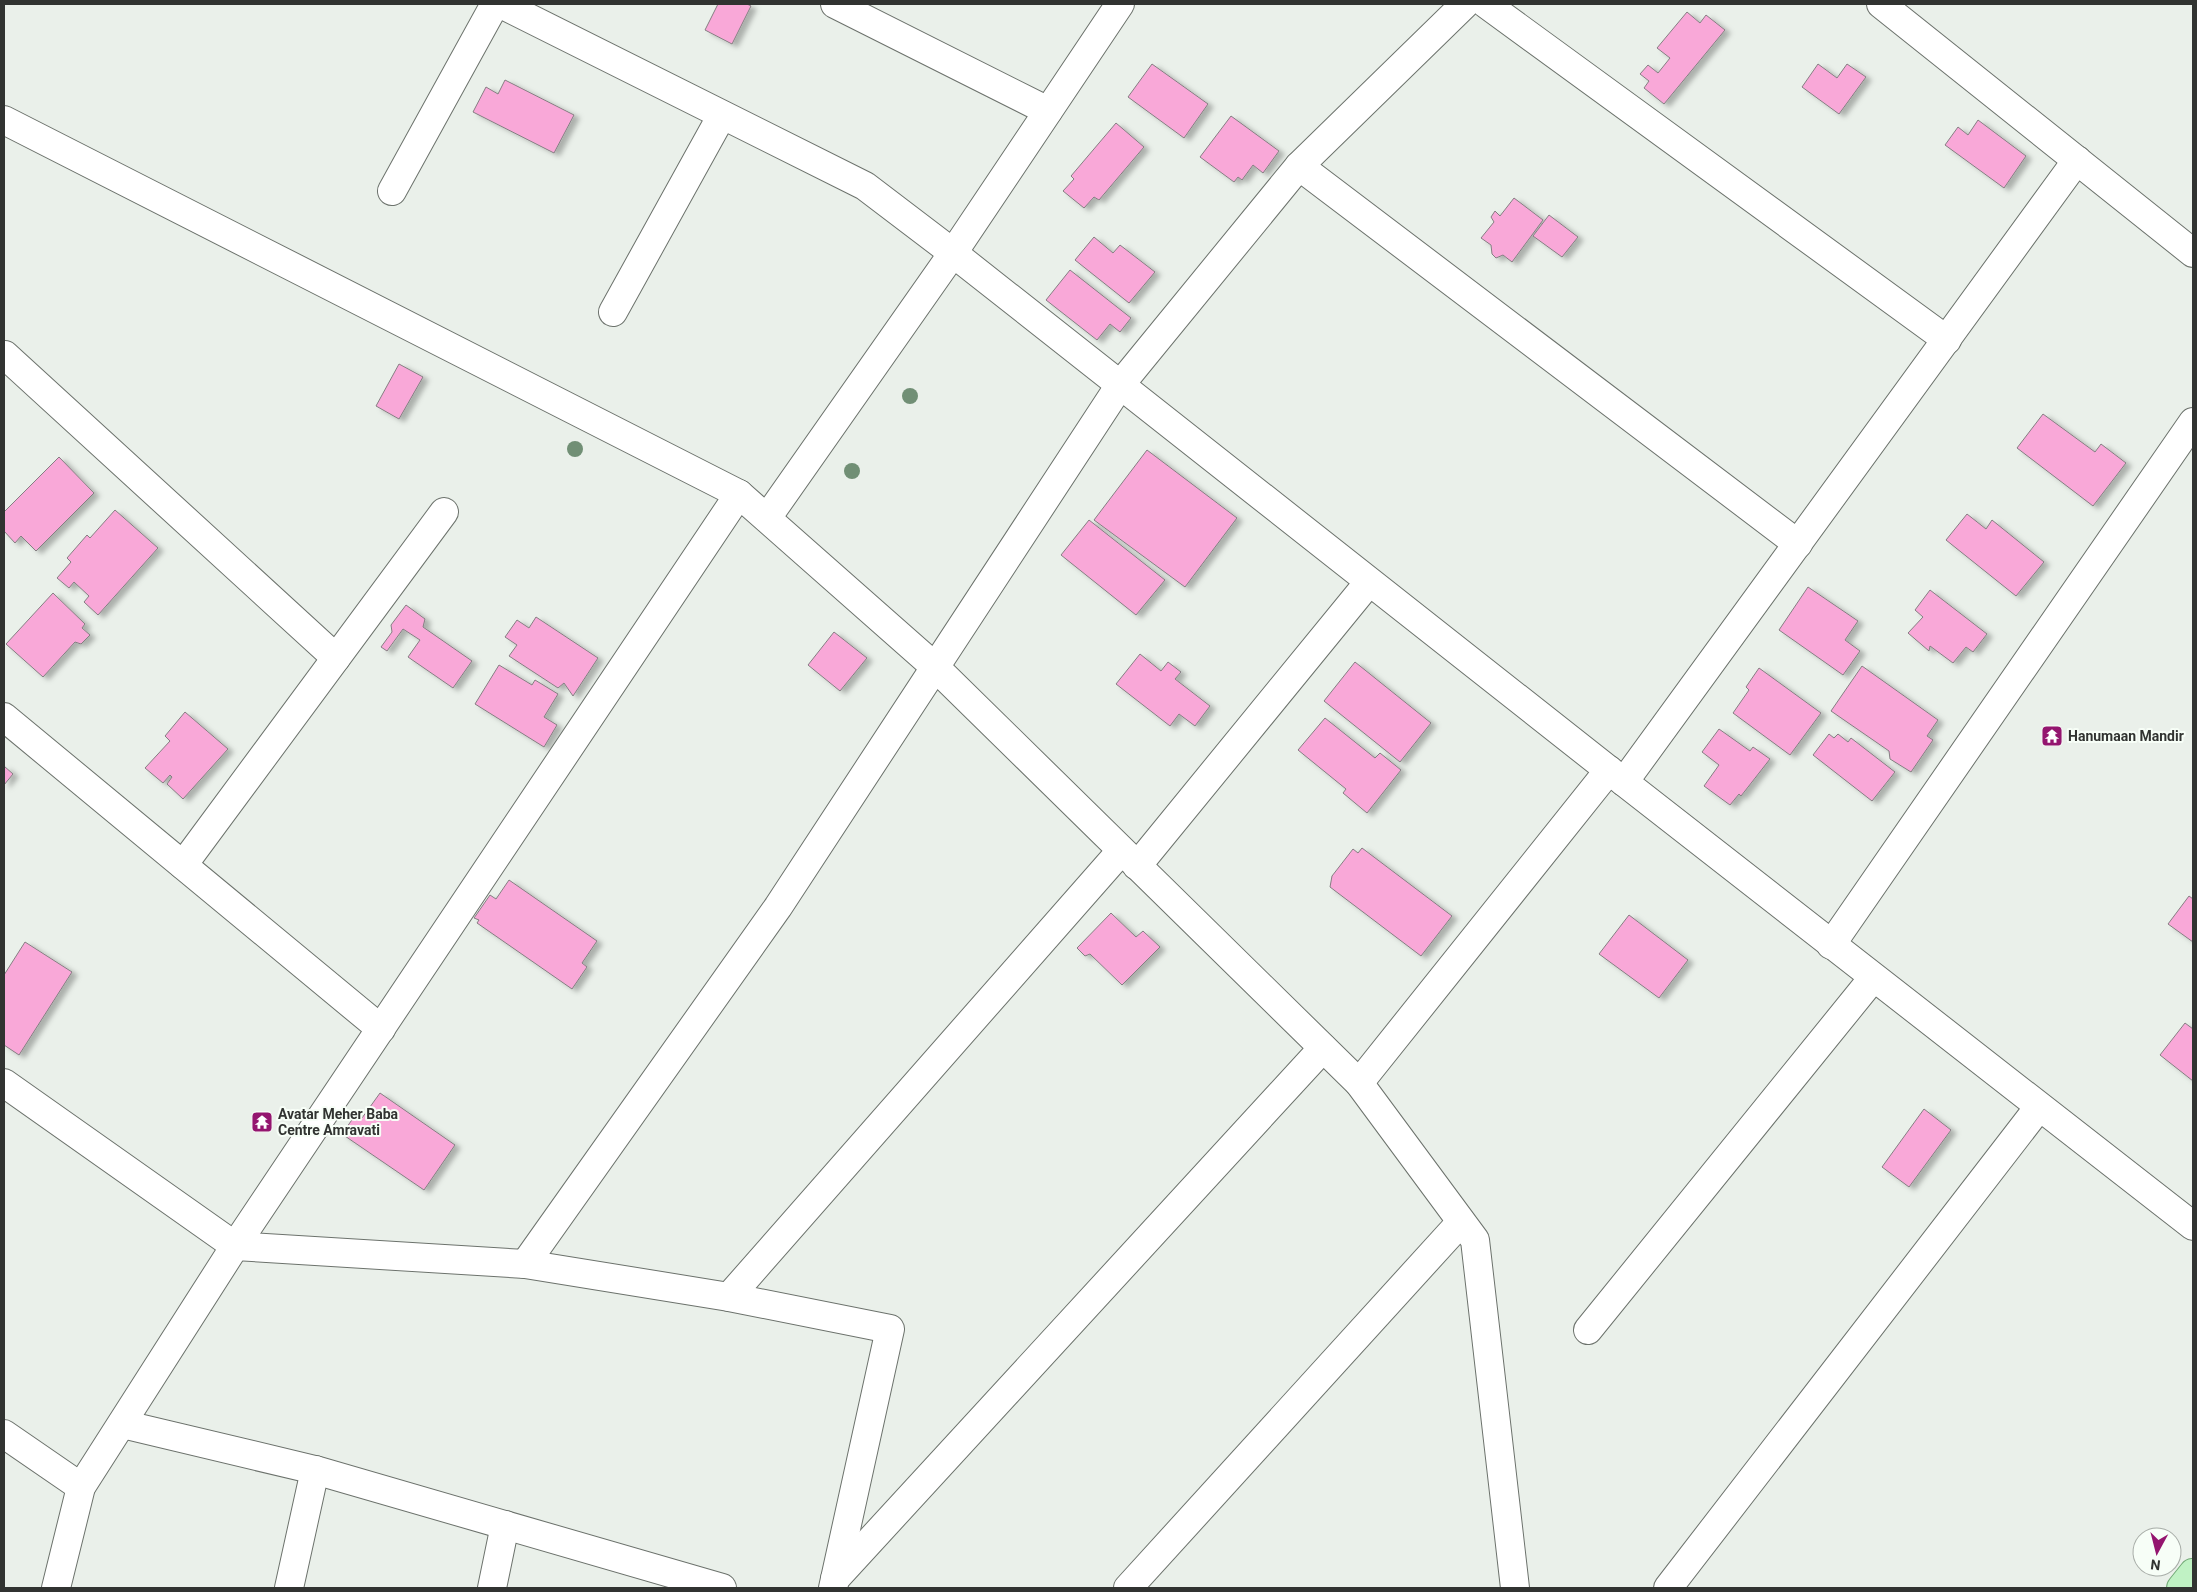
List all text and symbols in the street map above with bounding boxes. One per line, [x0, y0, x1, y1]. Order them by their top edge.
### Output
temple icon: Hanumaan Mandir [2040, 724, 2064, 748]
place label: Hanumaan Mandir [2068, 728, 2184, 744]
place label: Avatar Meher Baba Centre Amravati [278, 1106, 399, 1138]
temple icon: Avatar Meher Baba Centre Amravati [250, 1110, 274, 1134]
north arrow [2132, 1527, 2182, 1577]
text: N [2150, 1556, 2161, 1573]

